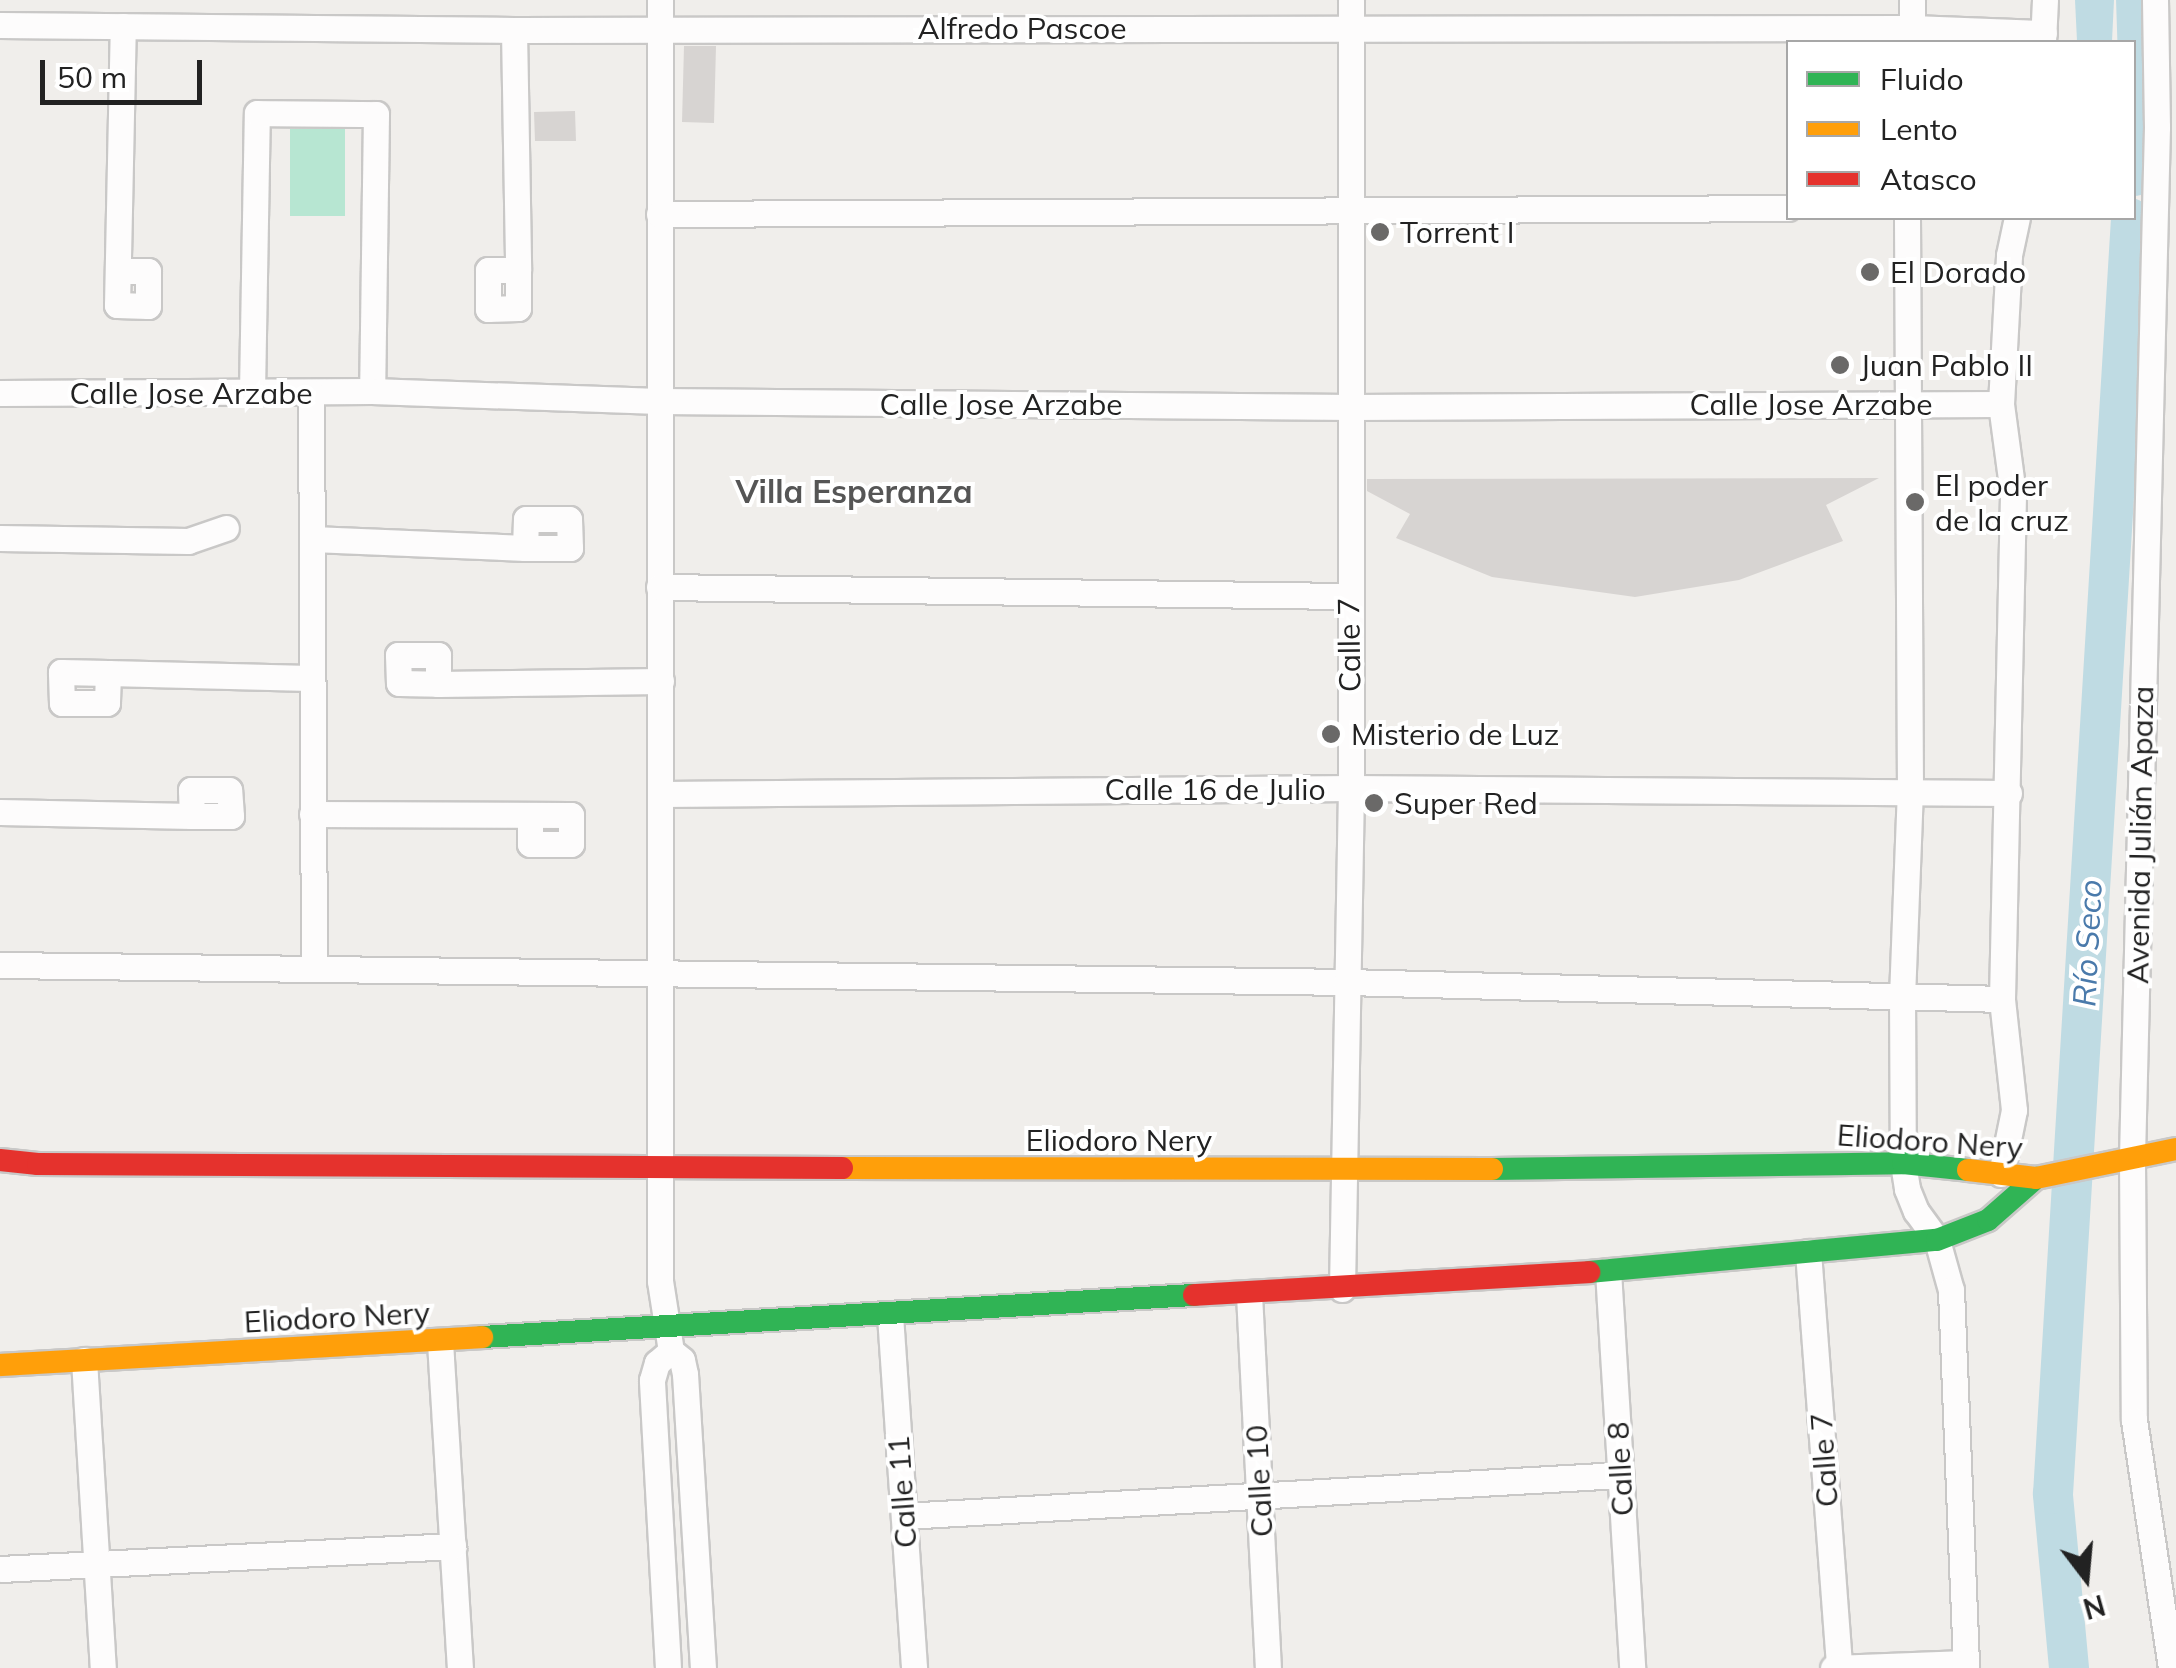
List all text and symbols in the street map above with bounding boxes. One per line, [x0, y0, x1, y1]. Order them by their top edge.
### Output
street label: Alfredo Pascoe [918, 10, 1126, 46]
scale bar [45, 40, 208, 102]
legend [1786, 40, 2136, 220]
text: 50 m [57, 58, 127, 96]
text: Fluido [1880, 60, 1964, 98]
text: Lento [1880, 110, 1958, 148]
text: Atasco [1880, 160, 1977, 198]
place label: Torrent I [1400, 214, 1515, 250]
marker: Torrent I [1369, 221, 1391, 243]
place label: El Dorado [1890, 254, 2026, 290]
marker: El Dorado [1859, 261, 1881, 283]
place label: Juan Pablo II [1860, 347, 2033, 383]
marker: Juan Pablo II [1829, 354, 1851, 376]
street label: Calle Jose Arzabe [69, 375, 313, 411]
street label: Calle Jose Arzabe [879, 386, 1123, 422]
street label: Calle Jose Arzabe [1689, 386, 1933, 422]
place label: El poder de la cruz [1935, 467, 2069, 538]
district label: Villa Esperanza [735, 472, 973, 510]
marker: El poder de la cruz [1904, 491, 1926, 513]
street label: Calle 7 [1330, 597, 1368, 693]
street label: Avenida Julián Apaza [2119, 686, 2161, 984]
place label: Misterio de Luz [1351, 716, 1559, 752]
marker: Misterio de Luz [1320, 723, 1342, 745]
street label: Calle 16 de Julio [1104, 771, 1326, 807]
place label: Super Red [1394, 785, 1538, 821]
marker: Super Red [1363, 792, 1385, 814]
water label: Río Seco [2064, 878, 2110, 1008]
street label: Eliodoro Nery [1836, 1117, 2024, 1165]
street label: Eliodoro Nery [1026, 1122, 1212, 1158]
street label: Eliodoro Nery [243, 1294, 431, 1340]
street label: Calle 7 [1803, 1412, 1845, 1508]
street label: Calle 8 [1600, 1421, 1640, 1517]
street label: Calle 10 [1238, 1424, 1280, 1538]
street label: Calle 11 [880, 1435, 924, 1549]
north arrow [2036, 1528, 2136, 1628]
text: N [2079, 1588, 2109, 1627]

